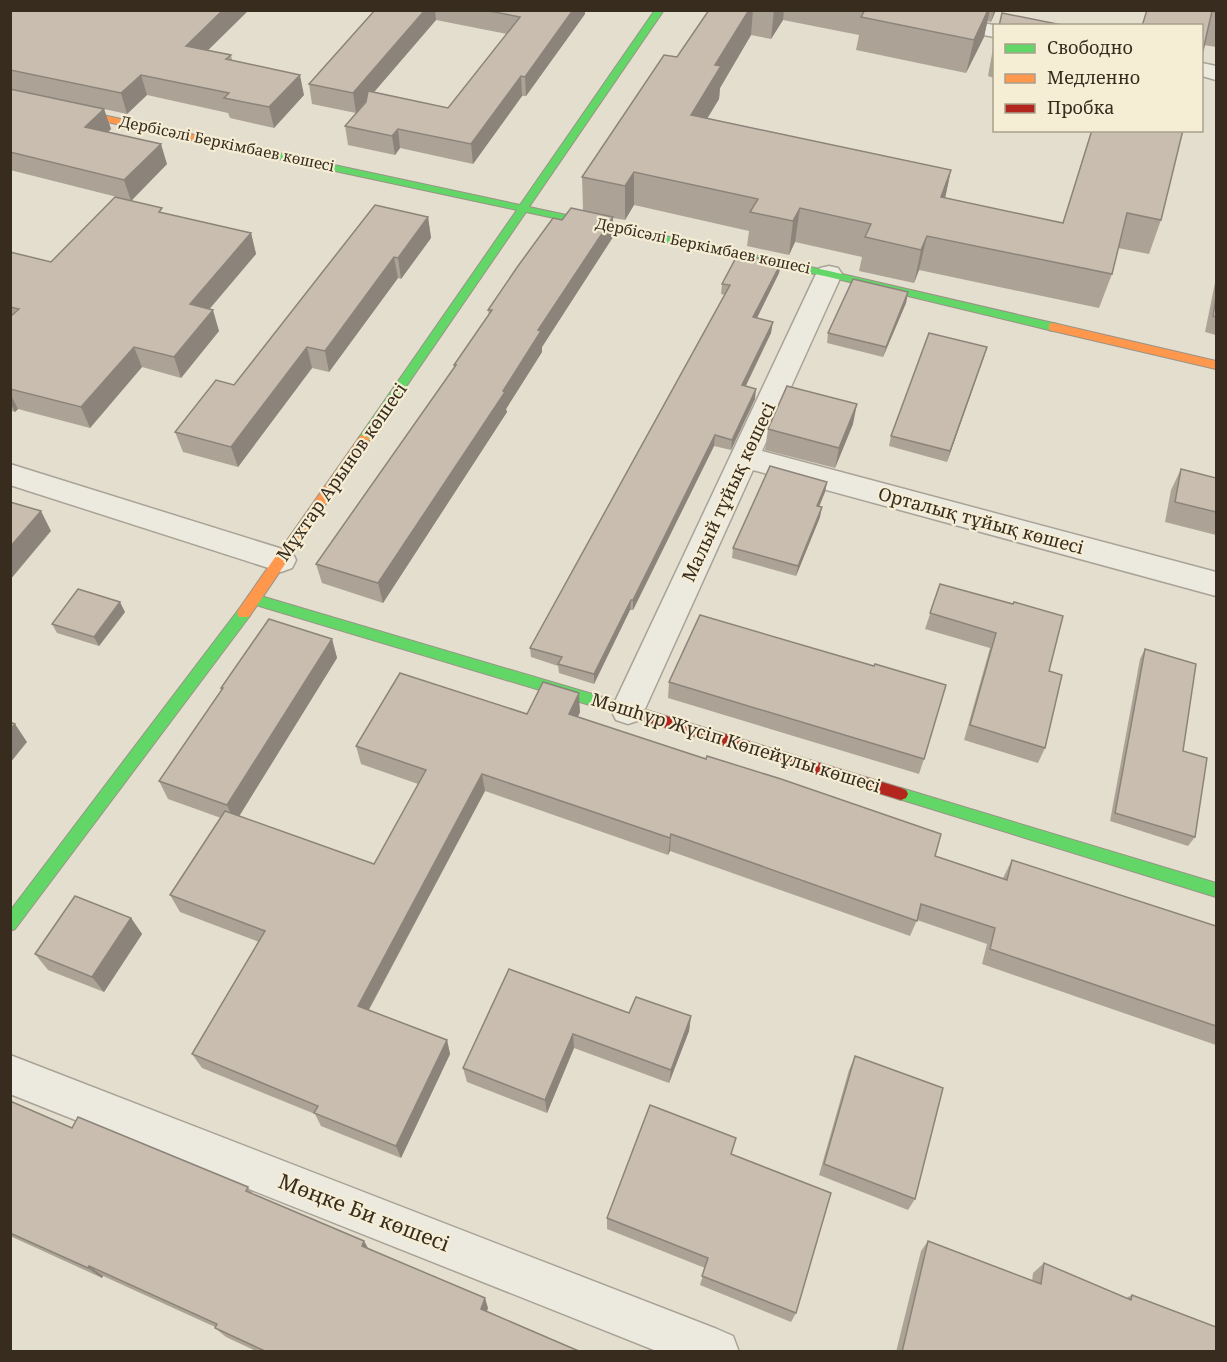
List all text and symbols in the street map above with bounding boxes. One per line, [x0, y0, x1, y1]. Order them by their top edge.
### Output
legend [993, 24, 1203, 132]
text: Свободно [1047, 35, 1133, 59]
text: Медленно [1047, 65, 1140, 89]
text: Пробка [1047, 95, 1114, 119]
street label: Дербісәлі Беркімбаев көшесі [118, 110, 337, 176]
street label: Дербісәлі Беркімбаев көшесі [594, 212, 813, 278]
street label: Мұхтар Арынов көшесі [270, 377, 412, 565]
street label: Малый тұйық көшесі [676, 398, 780, 585]
street label: Орталық тұйық көшесі [876, 481, 1087, 559]
street label: Мәшһүр Жүсіп Көпейұлы көшесі [589, 686, 884, 798]
street label: Мөңке Би көшесі [275, 1166, 454, 1258]

